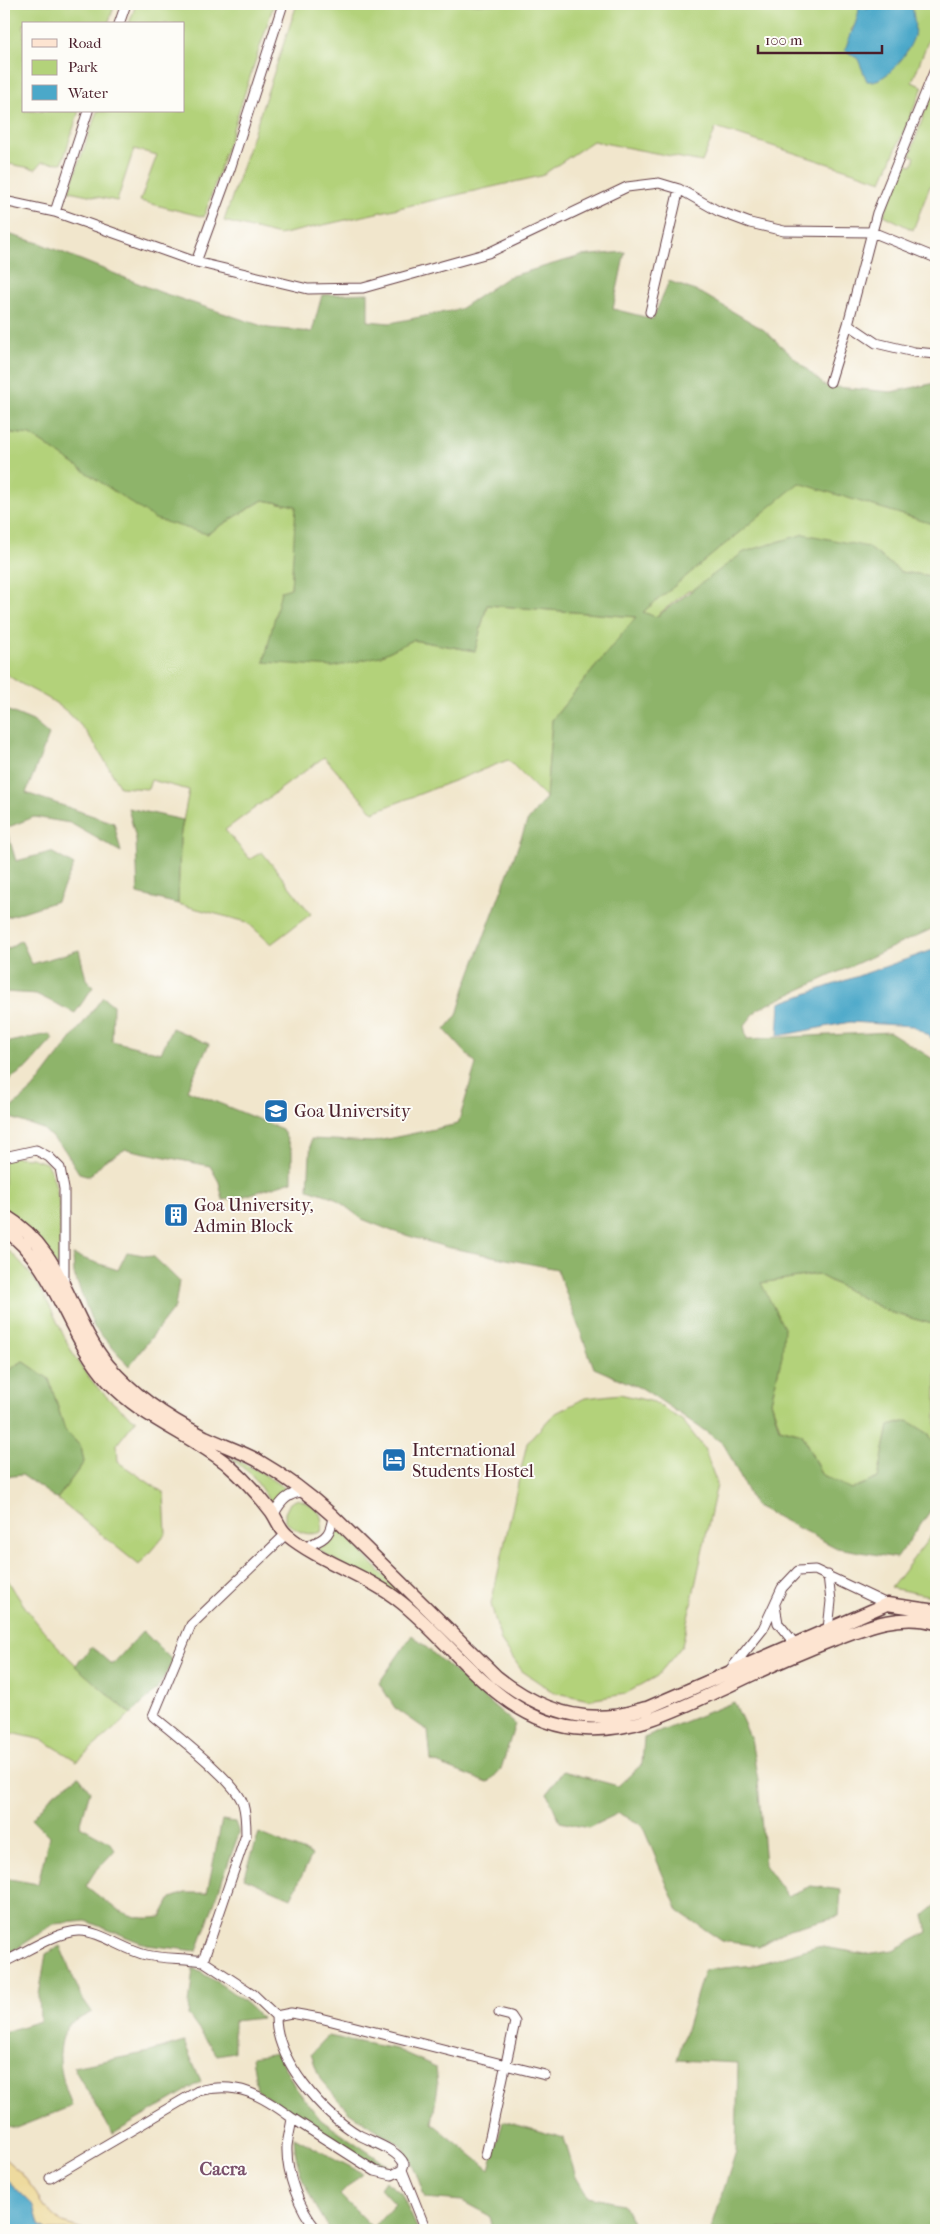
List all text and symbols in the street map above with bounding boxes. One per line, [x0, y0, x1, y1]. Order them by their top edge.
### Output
legend [22, 22, 185, 112]
scale bar [758, 22, 881, 54]
text: 100 m [765, 31, 803, 49]
text: Road [68, 34, 102, 52]
text: Park [68, 58, 98, 76]
text: Water [67, 84, 108, 102]
school or university icon: Goa University [263, 1098, 289, 1124]
place label: Goa University [294, 1101, 412, 1122]
place label: Goa University, Admin Block [193, 1195, 314, 1237]
building icon: Goa University, Admin Block [163, 1202, 189, 1228]
place label: International Students Hostel [412, 1440, 534, 1482]
hotel icon: International Students Hostel [381, 1447, 407, 1473]
district label: Cacra [200, 2158, 248, 2180]

